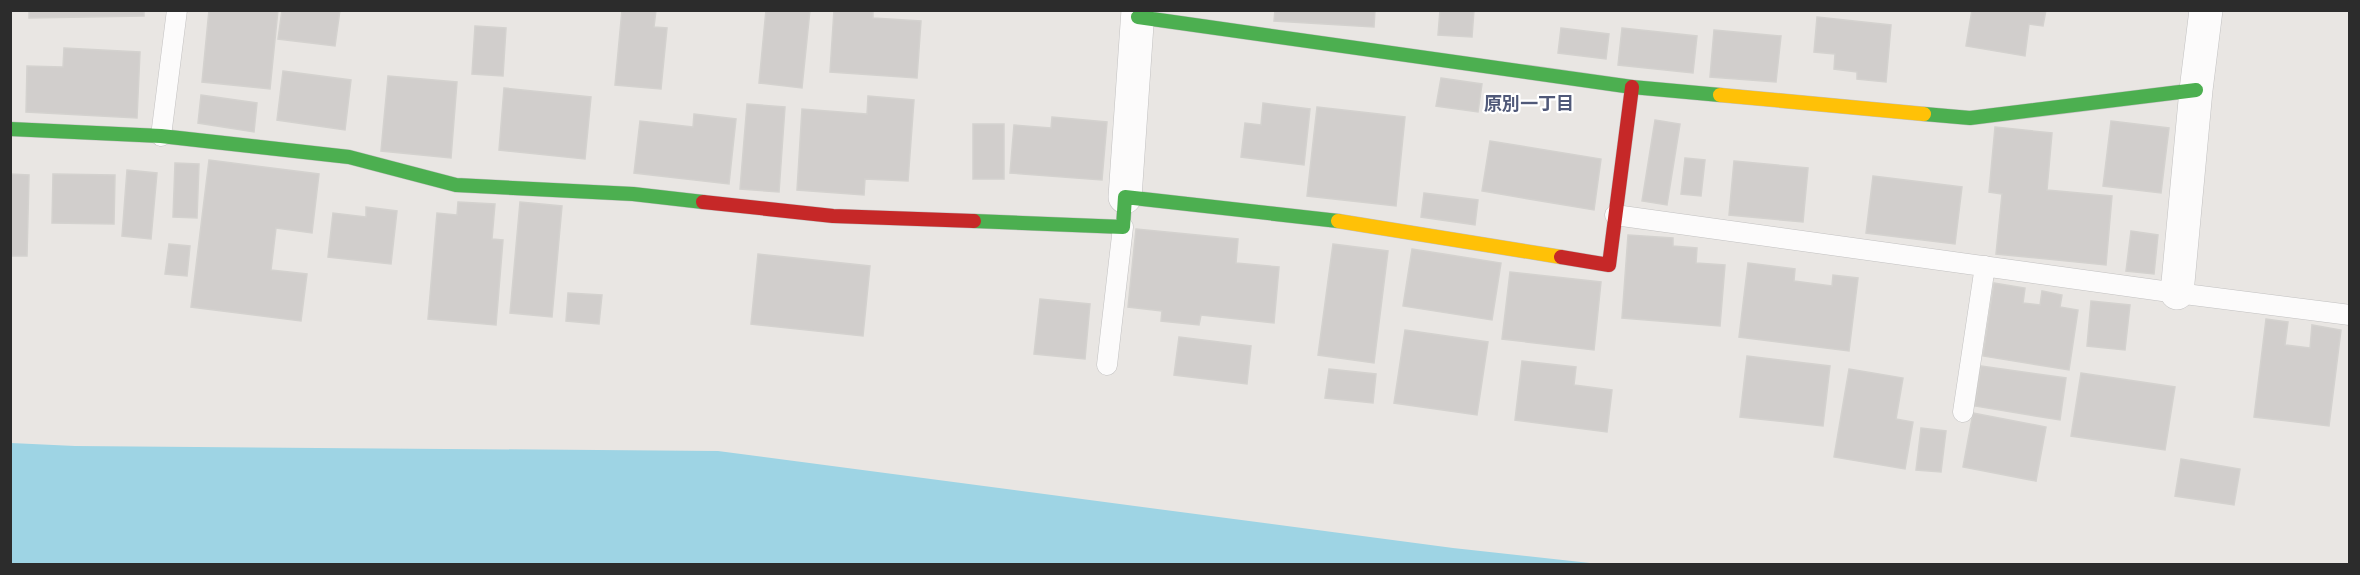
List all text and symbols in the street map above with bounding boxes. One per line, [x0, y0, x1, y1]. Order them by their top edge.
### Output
district label: 原別一丁目 [1484, 93, 1574, 115]

